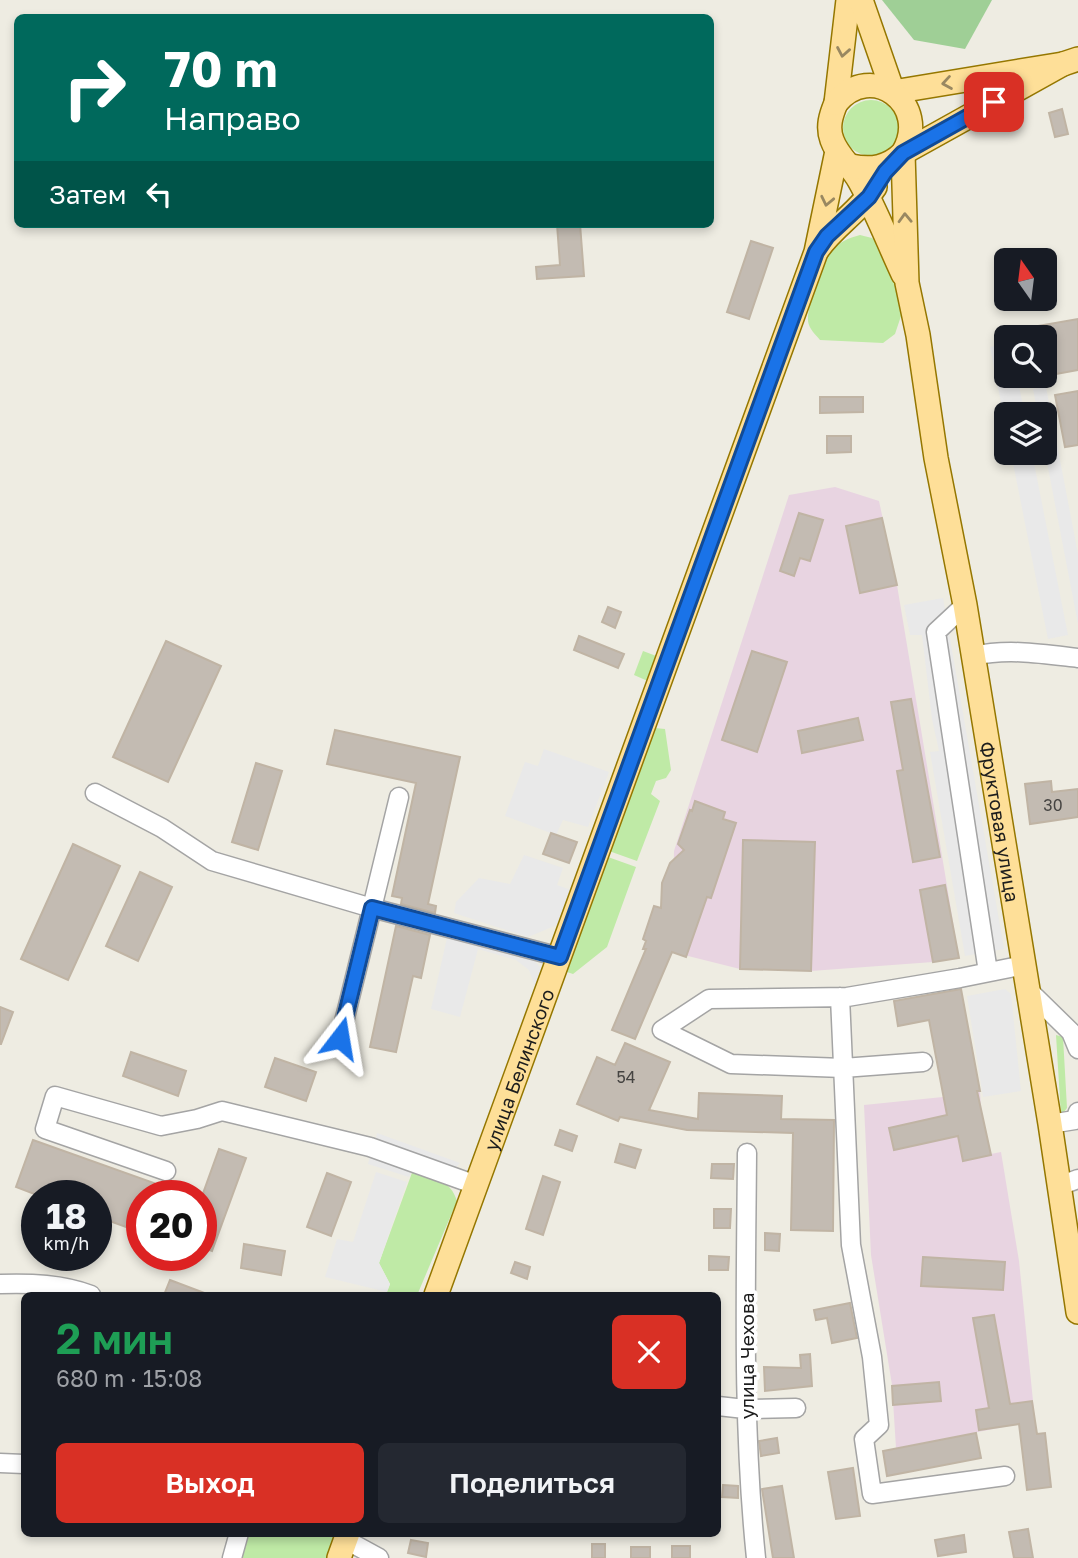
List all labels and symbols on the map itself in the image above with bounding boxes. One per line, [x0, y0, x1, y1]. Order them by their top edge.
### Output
one-way arrow [836, 46, 851, 58]
pin [964, 72, 1024, 132]
one-way arrow [941, 75, 953, 90]
one-way arrow [821, 195, 836, 207]
one-way arrow [897, 212, 912, 223]
north arrow [994, 248, 1057, 312]
street label: Фруктовая улица [976, 740, 1025, 904]
house number: 30 [1043, 795, 1063, 815]
street label: улица Белинского [478, 985, 558, 1154]
position arrow [303, 1001, 377, 1075]
house number: 54 [616, 1067, 636, 1087]
speed limit sign: 20 [126, 1180, 217, 1271]
street label: улица Чехова [735, 1293, 758, 1419]

